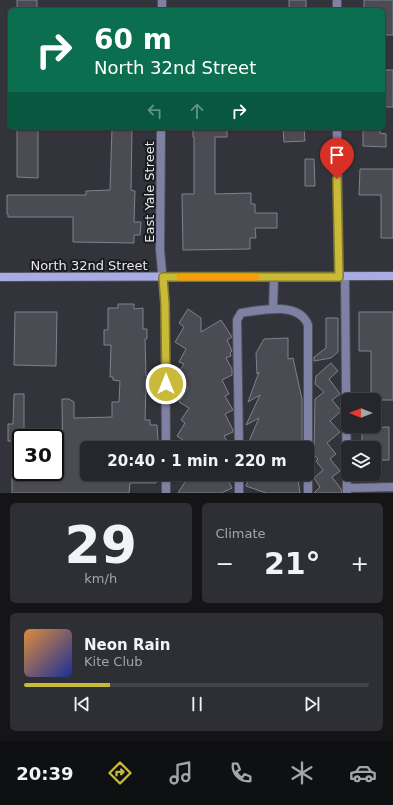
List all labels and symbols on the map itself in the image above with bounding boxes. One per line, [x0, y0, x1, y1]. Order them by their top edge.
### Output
pin [320, 138, 354, 179]
street label: East Yale Street [142, 141, 157, 243]
street label: North 32nd Street [30, 258, 148, 273]
position arrow [145, 363, 187, 405]
north arrow [341, 393, 381, 433]
speed limit sign: 30 [12, 429, 64, 481]

